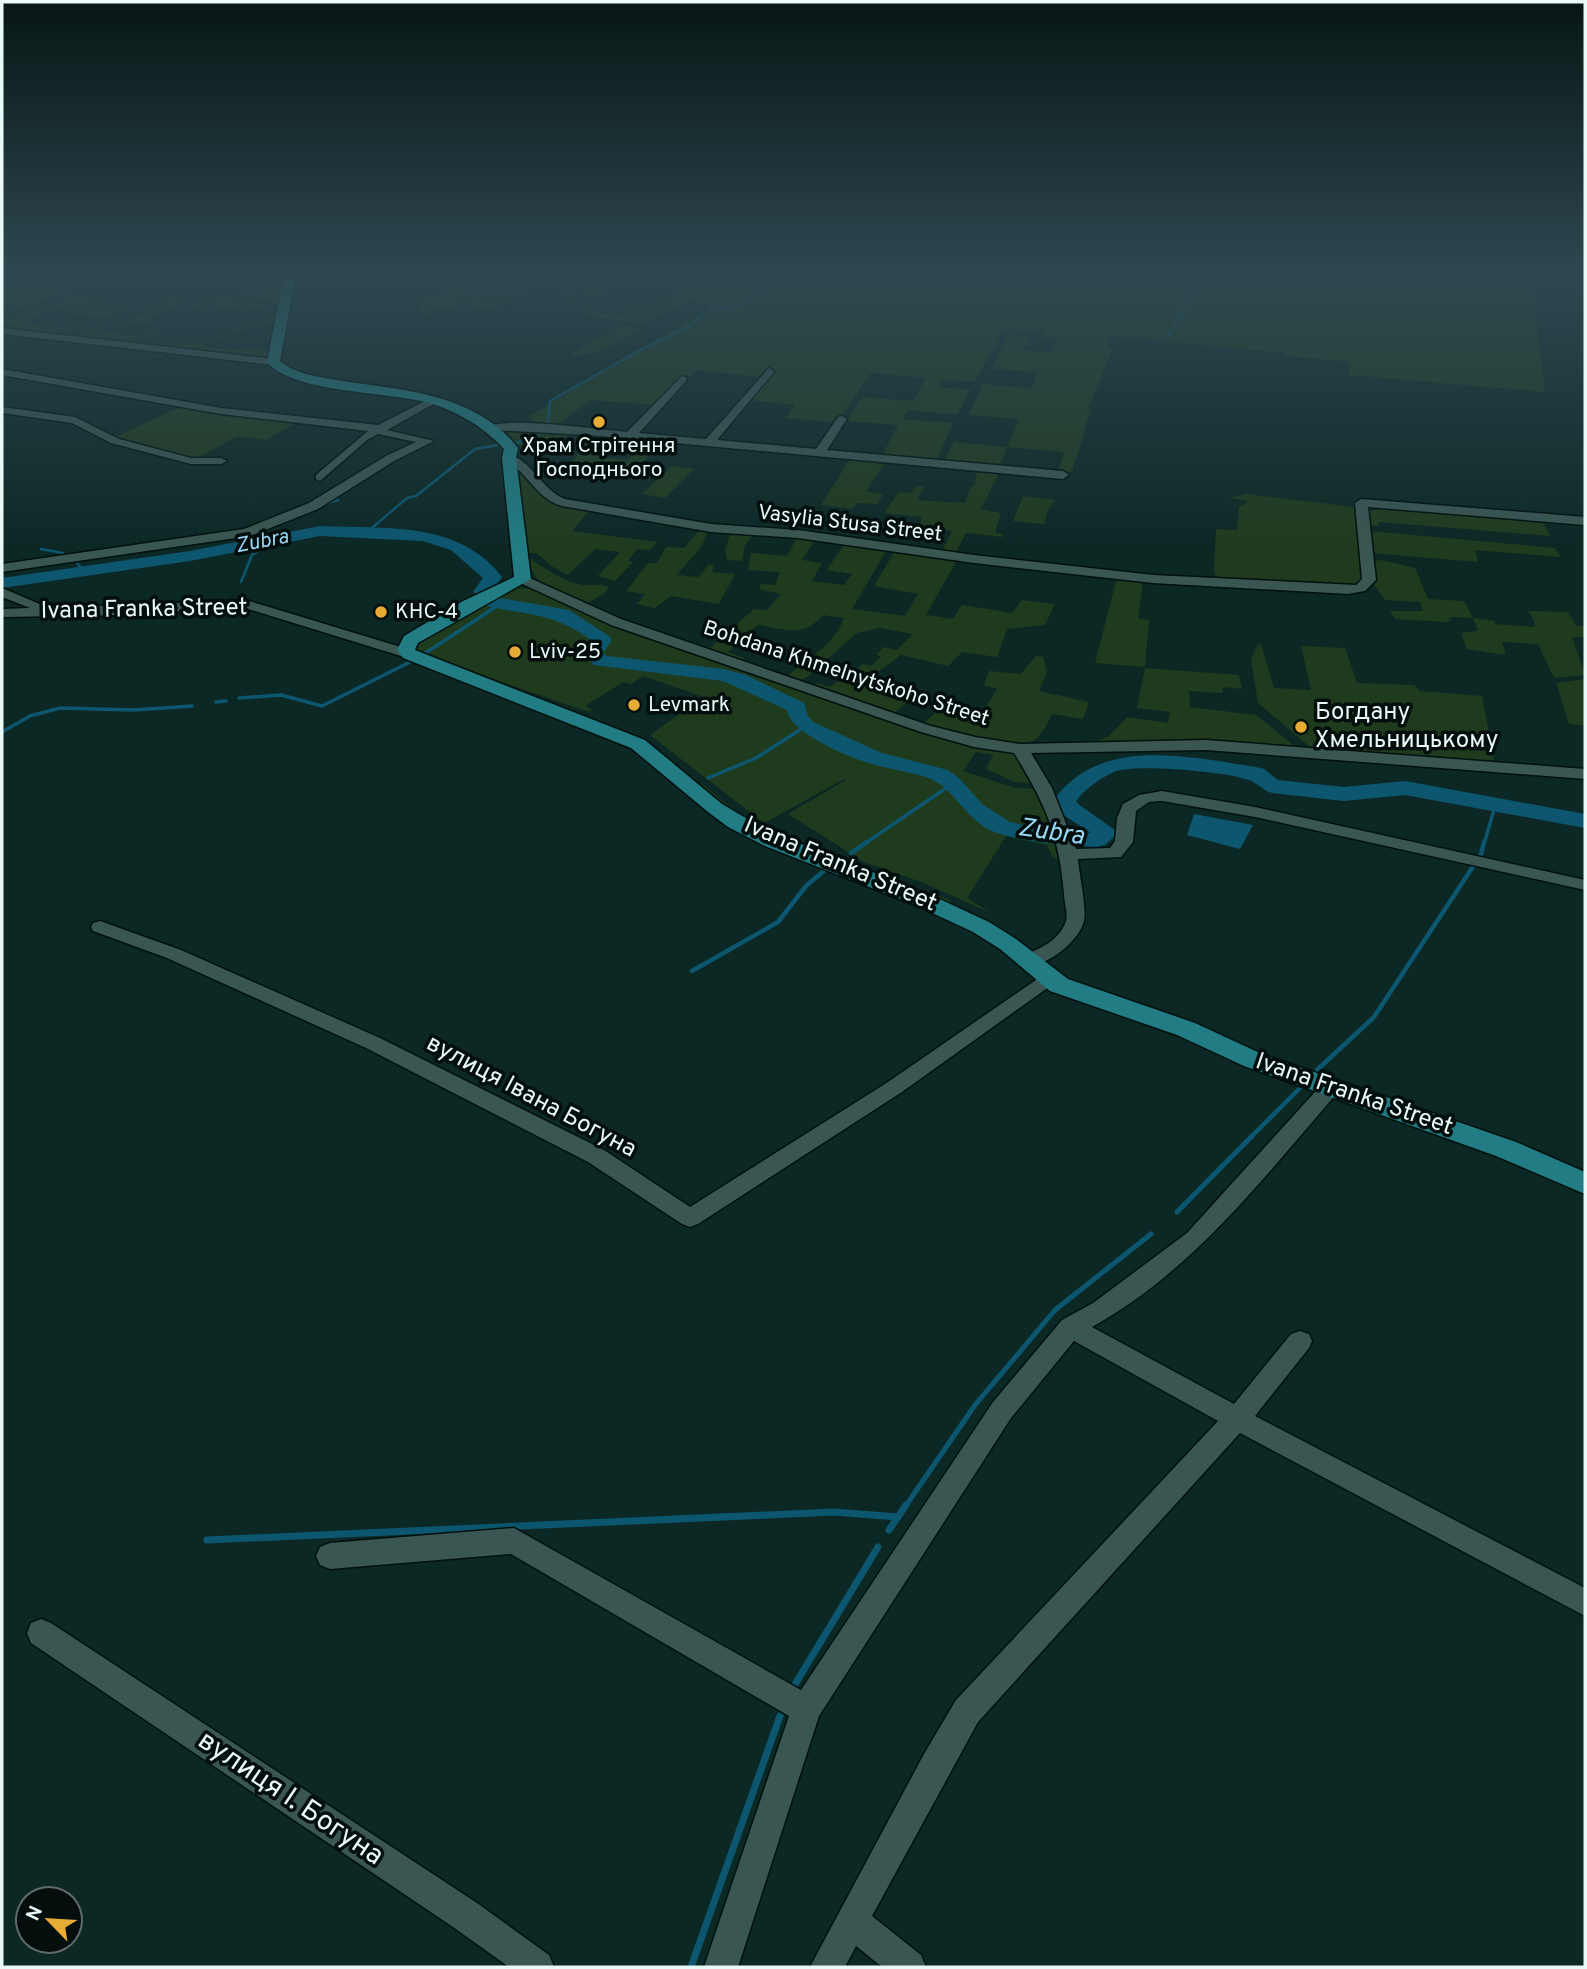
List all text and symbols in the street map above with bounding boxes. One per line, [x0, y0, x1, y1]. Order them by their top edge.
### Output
marker: Храм Стрітення Господнього [591, 414, 607, 430]
place label: Храм Стрітення Господнього [523, 433, 675, 484]
street label: Vasylia Stusa Street [756, 499, 944, 549]
water label: Zubra [233, 524, 291, 560]
street label: Ivana Franka Street [40, 593, 248, 627]
place label: КНС-4 [395, 599, 458, 626]
marker: КНС-4 [373, 604, 389, 620]
street label: Bohdana Khmelnytskoho Street [700, 615, 992, 733]
place label: Lviv-25 [529, 639, 601, 666]
marker: Lviv-25 [507, 644, 523, 660]
place label: Levmark [648, 692, 730, 719]
marker: Levmark [626, 697, 642, 713]
place label: Богдану Хмельницькому [1315, 698, 1498, 756]
marker: Богдану Хмельницькому [1293, 719, 1309, 735]
street label: Ivana Franka Street [739, 811, 941, 919]
water label: Zubra [1016, 812, 1087, 854]
street label: вулиця Івана Богуна [421, 1029, 641, 1165]
street label: Ivana Franka Street [1251, 1047, 1457, 1143]
street label: вулиця І. Богуна [190, 1723, 390, 1875]
north arrow [14, 1885, 84, 1955]
text: N [22, 1902, 49, 1925]

